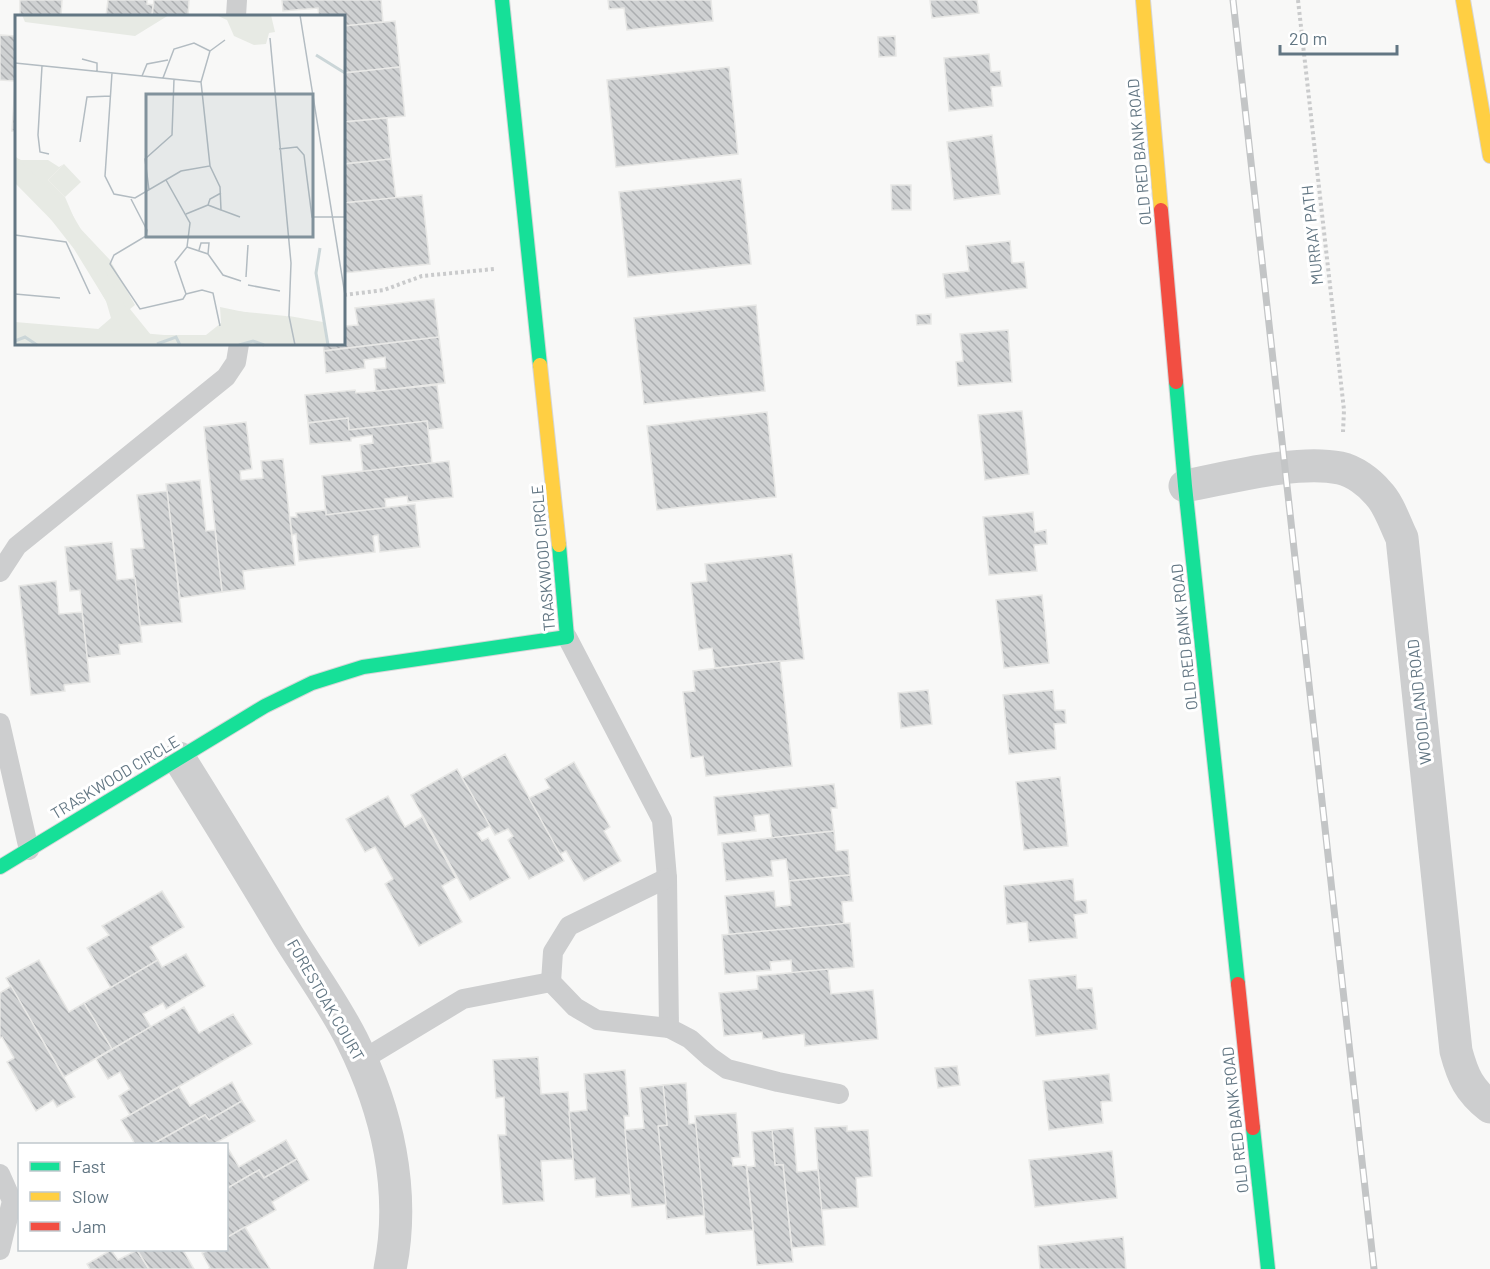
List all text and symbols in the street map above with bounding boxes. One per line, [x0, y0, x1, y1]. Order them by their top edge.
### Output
inset map [15, 15, 345, 345]
scale bar [1280, 18, 1397, 56]
text: 20 m [1289, 27, 1327, 49]
street label: OLD RED BANK ROAD [1123, 78, 1154, 226]
street label: MURRAY PATH [1297, 184, 1326, 286]
street label: TRASKWOOD CIRCLE [527, 484, 558, 632]
street label: OLD RED BANK ROAD [1166, 563, 1201, 711]
street label: WOODLAND ROAD [1402, 638, 1435, 766]
street label: TRASKWOOD CIRCLE [47, 731, 182, 822]
street label: FORESTOAK COURT [284, 936, 369, 1064]
street label: OLD RED BANK ROAD [1217, 1046, 1252, 1194]
legend [18, 1143, 228, 1251]
text: Fast [72, 1155, 106, 1177]
text: Slow [72, 1185, 109, 1207]
text: Jam [72, 1215, 106, 1237]

